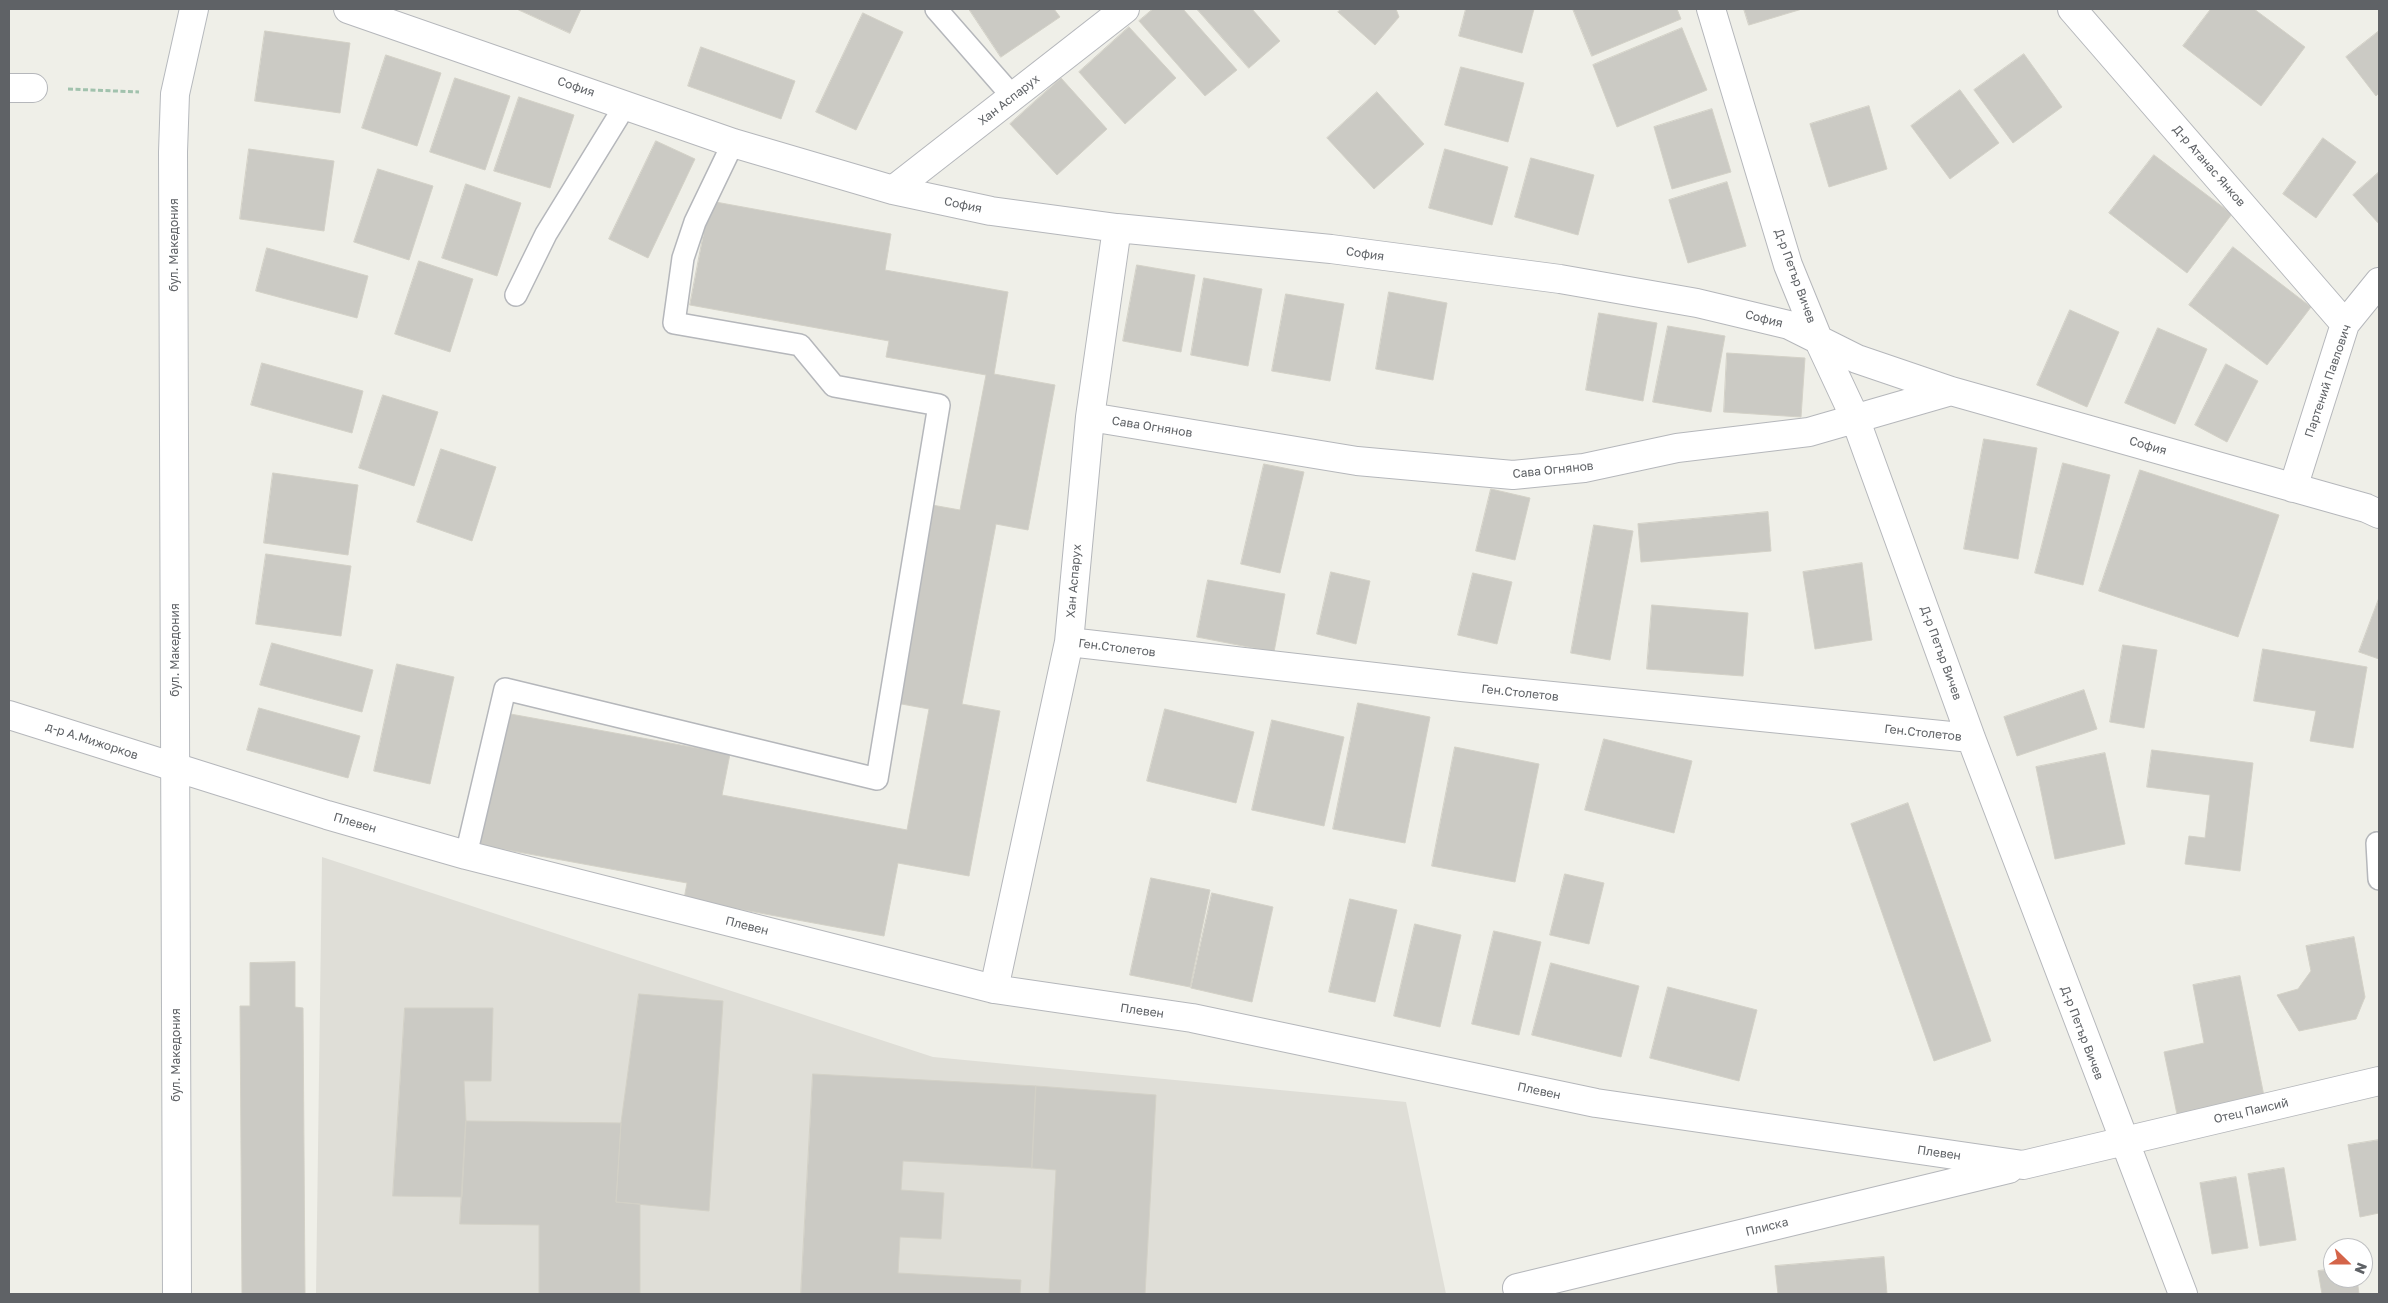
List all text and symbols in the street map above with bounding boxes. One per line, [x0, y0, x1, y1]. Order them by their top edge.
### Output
street label: Хан Аспарух [975, 72, 1043, 128]
street label: София [556, 74, 596, 100]
street label: Д-р Атанас Янков [2170, 122, 2248, 210]
street label: София [943, 194, 983, 216]
street label: бул. Македония [167, 198, 181, 292]
street label: Д-р Петър Вичев [1771, 227, 1819, 325]
street label: София [1345, 244, 1385, 264]
street label: София [1744, 307, 1784, 331]
street label: Партений Павлович [2302, 323, 2354, 439]
street label: Сава Огнянов [1111, 414, 1193, 440]
street label: София [2128, 434, 2168, 458]
street label: Сава Огнянов [1512, 459, 1594, 481]
street label: Хан Аспарух [1064, 544, 1084, 618]
street label: бул. Македония [168, 603, 182, 697]
street label: Д-р Петър Вичев [1917, 604, 1965, 702]
street label: Ген.Столетов [1078, 636, 1156, 660]
street label: Ген.Столетов [1481, 682, 1559, 704]
street label: д-р А.Мижорков [44, 719, 140, 763]
street label: Ген.Столетов [1884, 722, 1962, 744]
street label: Плевен [332, 810, 378, 836]
street label: Плевен [724, 914, 770, 938]
street label: Д-р Петър Вичев [2058, 984, 2106, 1082]
street label: Плевен [1119, 1001, 1165, 1021]
street label: бул. Македония [169, 1008, 183, 1102]
street label: Плевен [1516, 1079, 1562, 1103]
street label: Отец Паисий [2212, 1095, 2290, 1127]
street label: Плевен [1916, 1143, 1962, 1163]
street label: Плиска [1744, 1215, 1790, 1239]
north arrow [2323, 1238, 2373, 1288]
text: N [2352, 1260, 2371, 1277]

